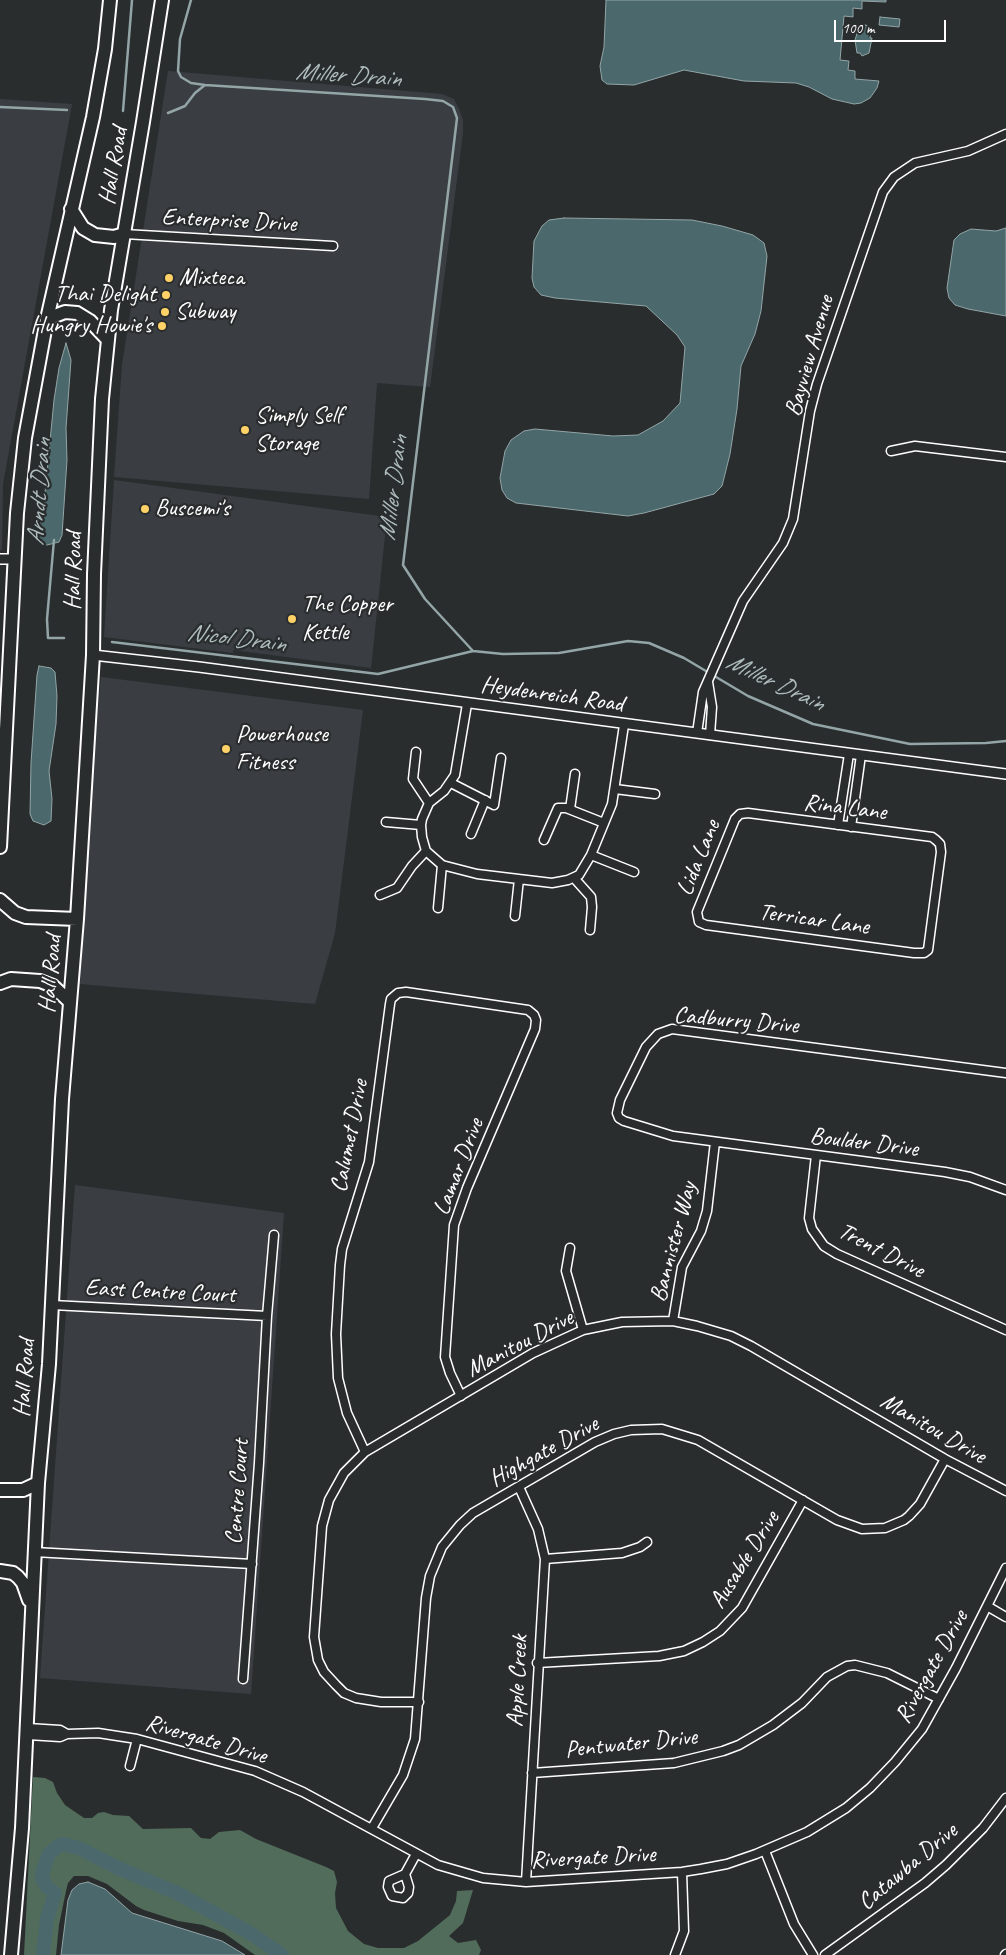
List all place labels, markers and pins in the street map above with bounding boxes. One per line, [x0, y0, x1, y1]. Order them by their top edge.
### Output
place label: Mixteca [179, 264, 244, 292]
marker: Mixteca [163, 272, 175, 284]
place label: Thai Delight [55, 281, 156, 309]
marker: Thai Delight [160, 289, 172, 301]
place label: Subway [175, 298, 235, 326]
marker: Subway [159, 306, 171, 318]
place label: Hungry Howie's [30, 312, 152, 340]
marker: Hungry Howie's [156, 320, 168, 332]
place label: Simply Self Storage [255, 402, 342, 458]
marker: Simply Self Storage [239, 424, 251, 436]
place label: Buscemi's [155, 495, 230, 523]
marker: Buscemi's [139, 503, 151, 515]
place label: The Copper Kettle [302, 591, 393, 647]
marker: The Copper Kettle [286, 613, 298, 625]
place label: Powerhouse Fitness [236, 721, 328, 777]
marker: Powerhouse Fitness [220, 743, 232, 755]

